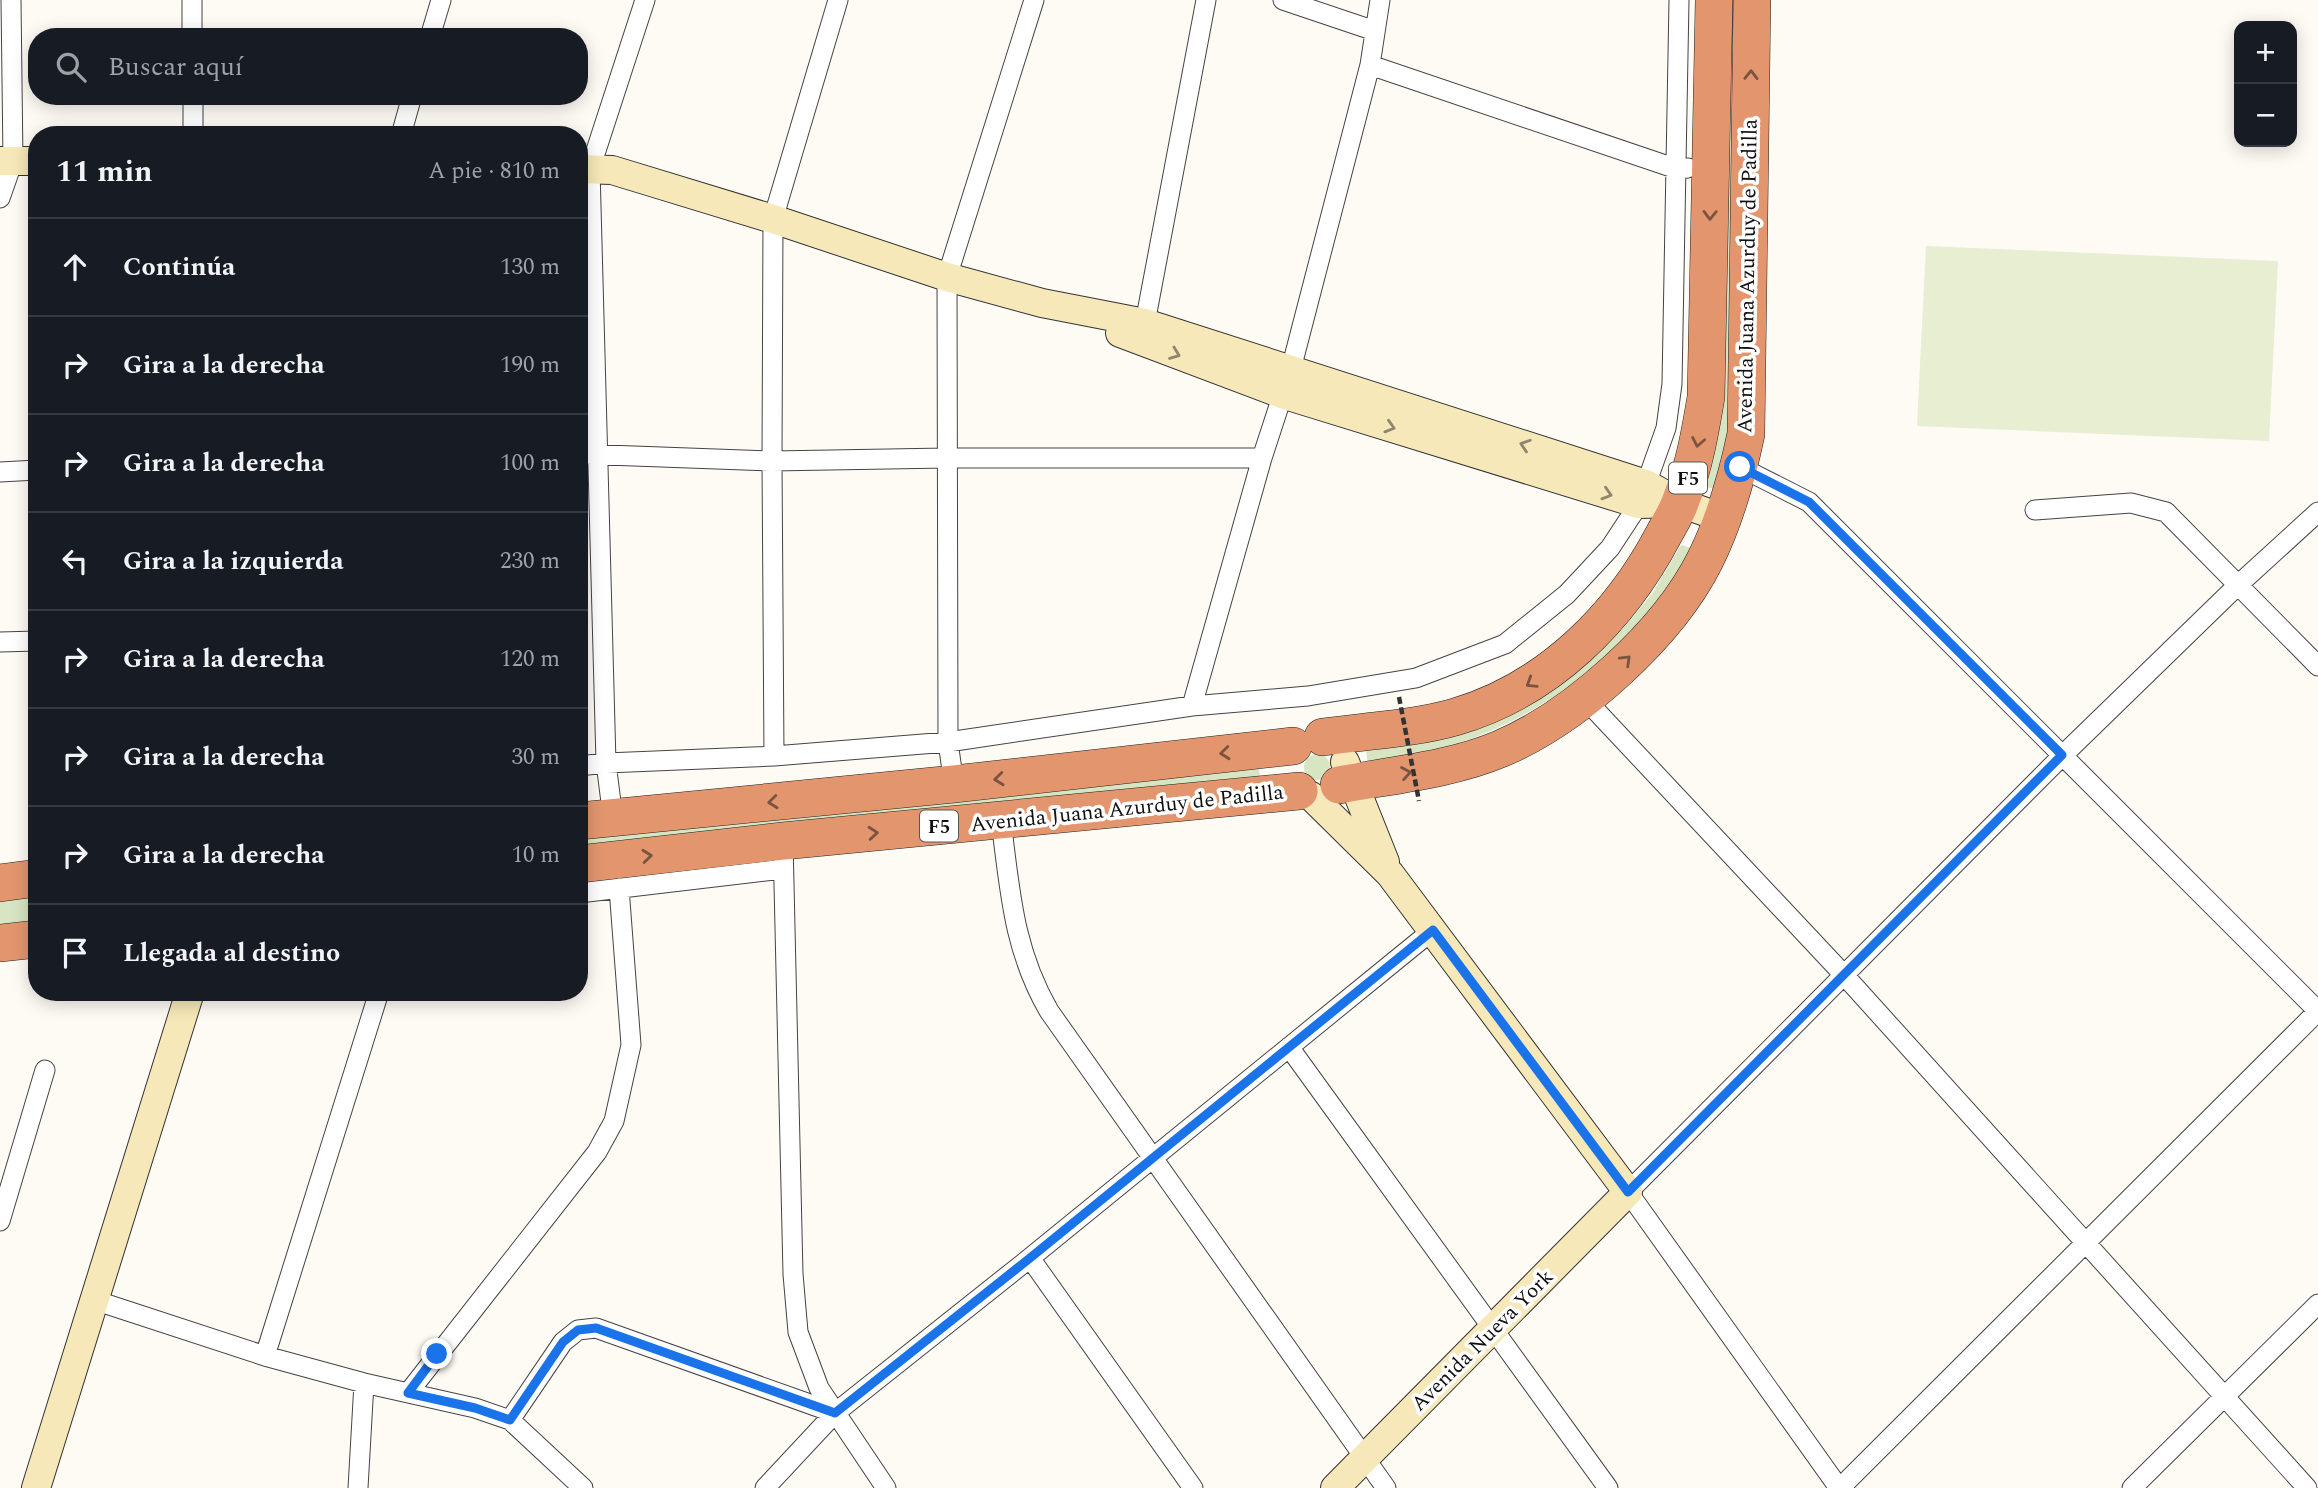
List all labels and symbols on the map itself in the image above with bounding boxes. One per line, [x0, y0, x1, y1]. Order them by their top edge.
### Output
one-way arrow [1743, 70, 1758, 81]
street label: Avenida Juana Azurduy de Padilla [1729, 118, 1767, 434]
one-way arrow [1702, 210, 1718, 221]
one-way arrow [1168, 345, 1180, 359]
one-way arrow [1384, 419, 1396, 434]
one-way arrow [1692, 436, 1707, 448]
one-way arrow [1519, 439, 1532, 453]
route start [1724, 451, 1755, 482]
road number: F5 [1669, 463, 1707, 494]
one-way arrow [1601, 486, 1613, 501]
one-way arrow [1618, 656, 1631, 669]
one-way arrow [1526, 675, 1539, 688]
one-way arrow [1219, 746, 1231, 761]
one-way arrow [1401, 766, 1412, 781]
one-way arrow [993, 771, 1004, 786]
street label: Avenida Juana Azurduy de Padilla [969, 777, 1286, 841]
one-way arrow [767, 794, 778, 809]
road number: F5 [920, 810, 958, 842]
one-way arrow [868, 825, 879, 840]
one-way arrow [641, 849, 653, 864]
street label: Avenida Nueva York [1404, 1262, 1562, 1419]
route end [421, 1338, 452, 1369]

